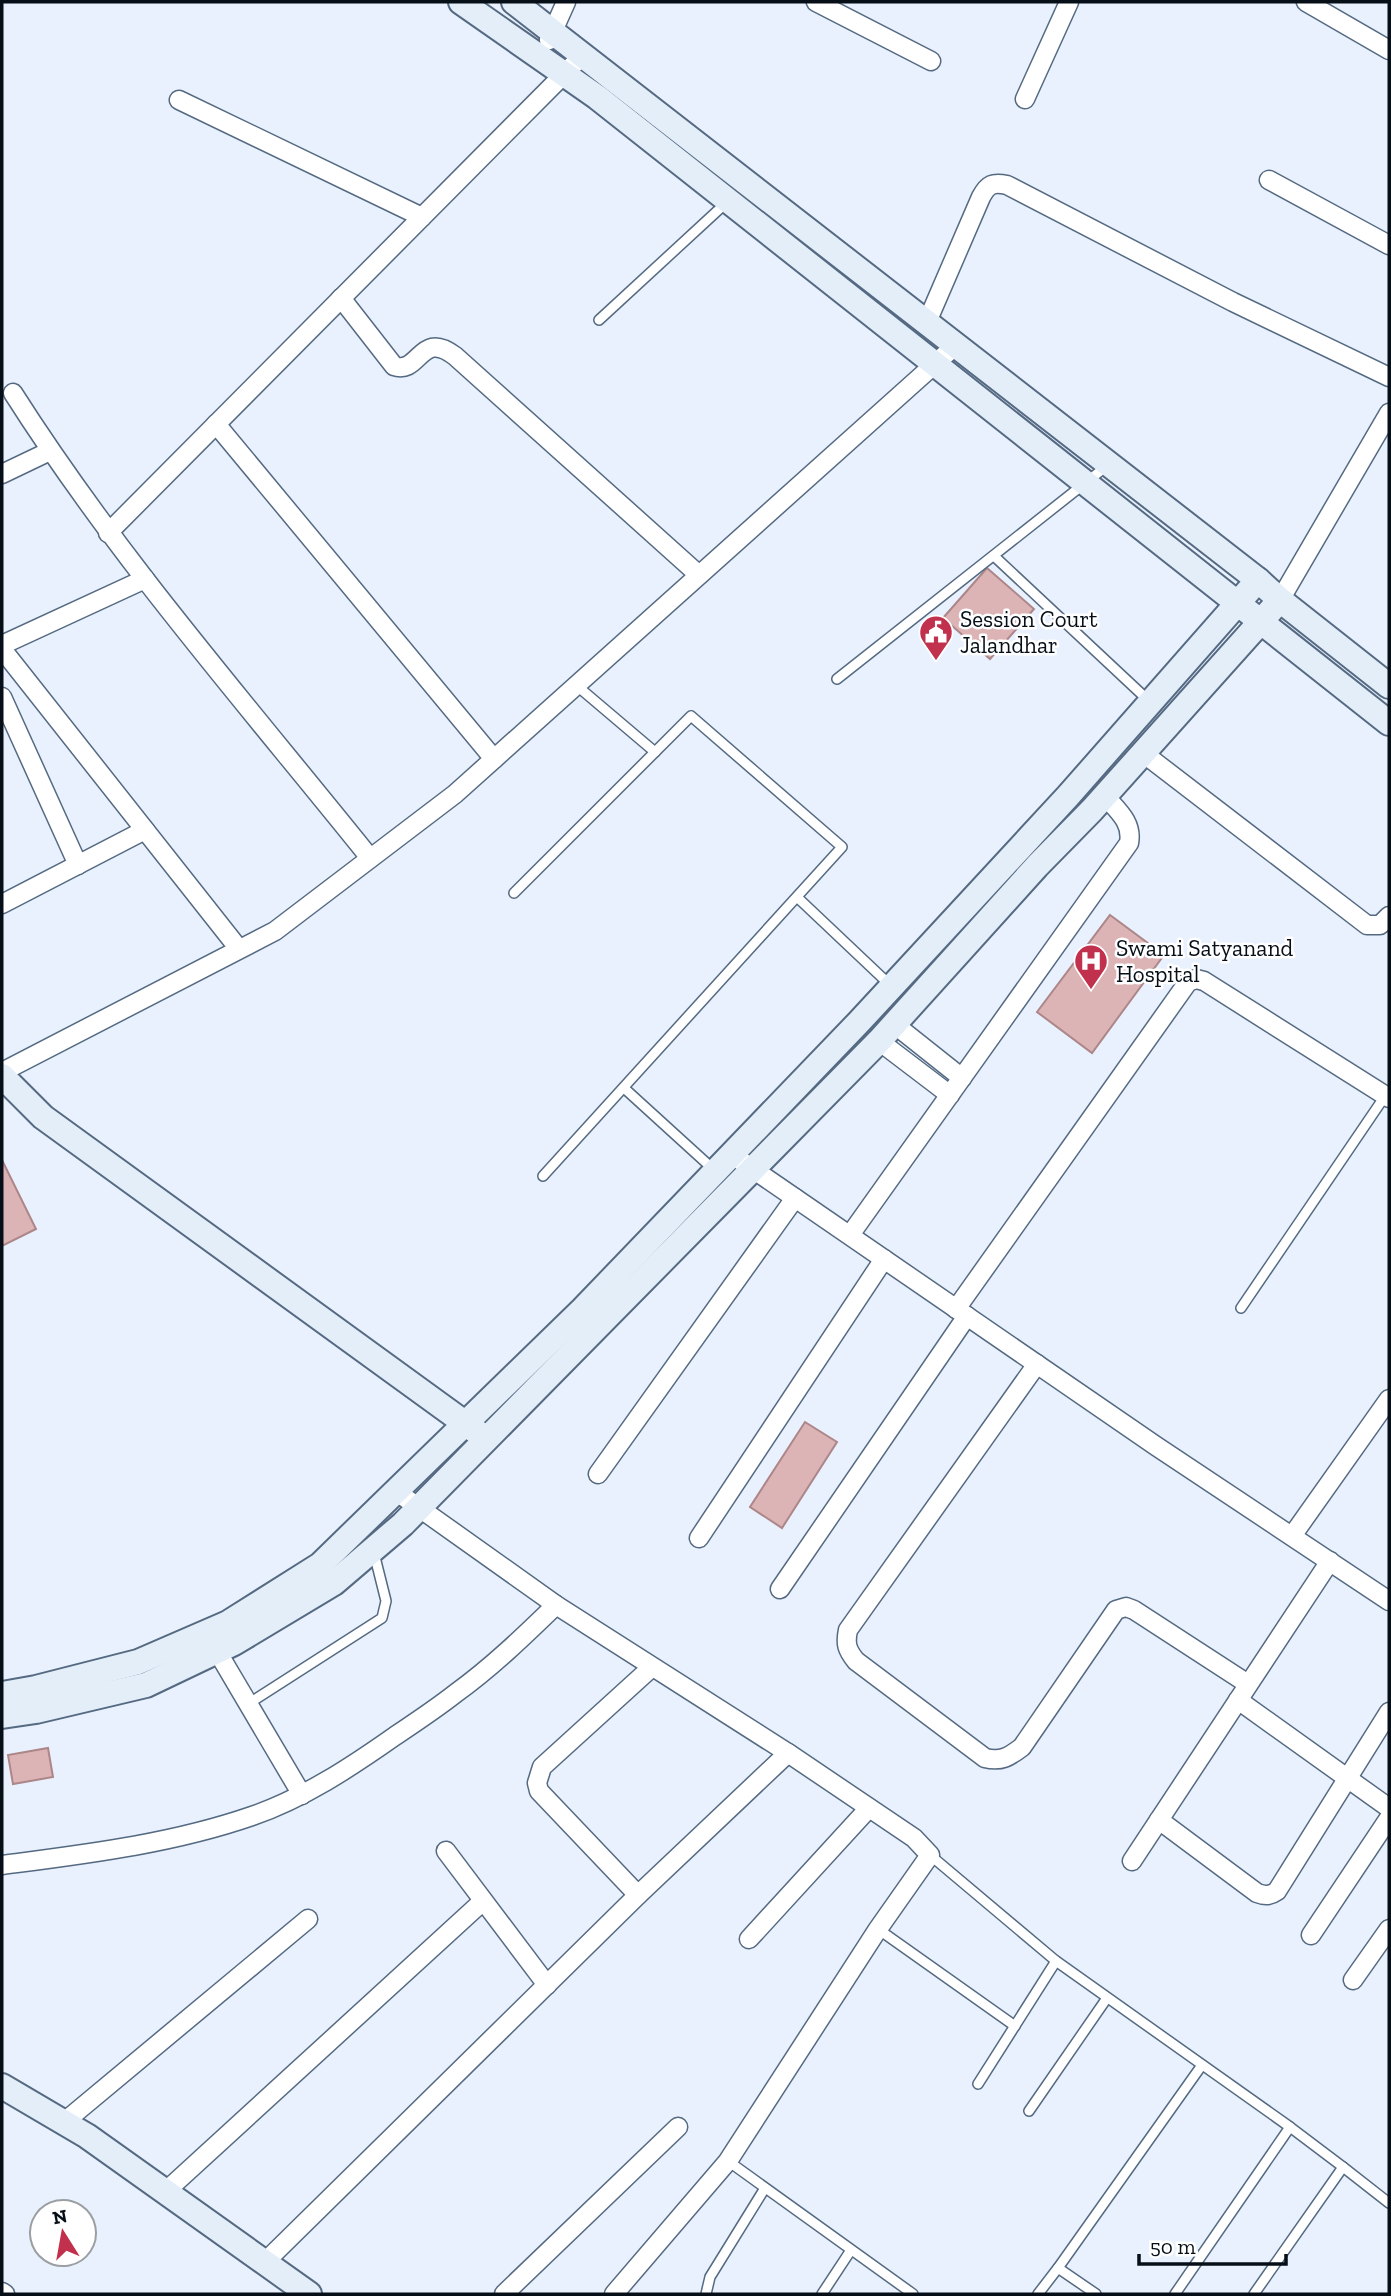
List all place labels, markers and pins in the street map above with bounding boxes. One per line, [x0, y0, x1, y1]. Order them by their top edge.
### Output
place label: Session Court Jalandhar [960, 605, 1098, 659]
public building icon: Session Court Jalandhar [917, 613, 955, 662]
place label: Swami Satyanand Hospital [1116, 934, 1294, 988]
hospital icon: Swami Satyanand Hospital [1072, 942, 1110, 991]

